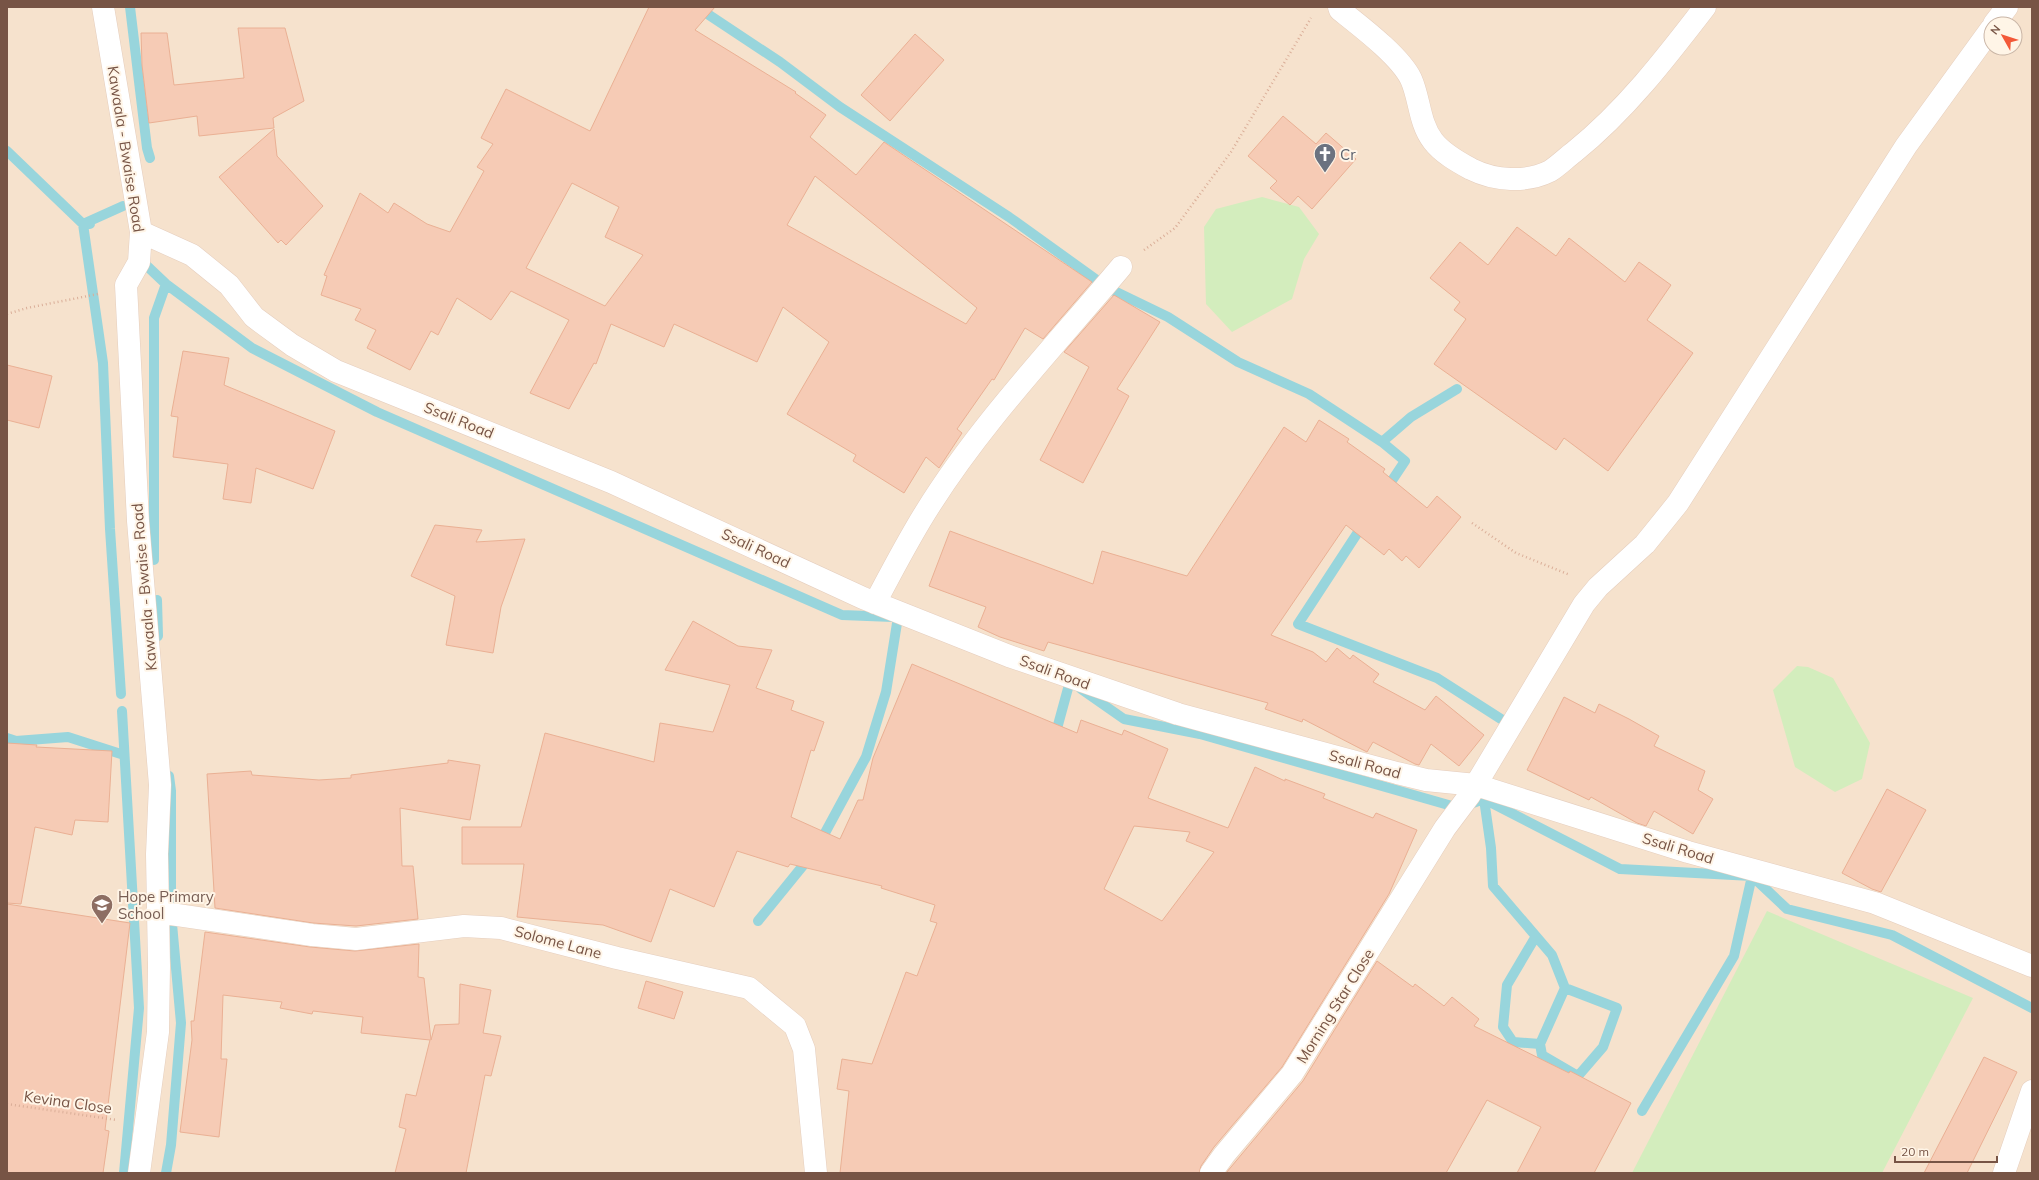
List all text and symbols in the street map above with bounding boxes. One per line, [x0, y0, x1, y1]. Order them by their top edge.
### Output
north arrow [1983, 16, 2023, 56]
text: N [1987, 22, 2003, 37]
street label: Kawaala - Bwaise Road [103, 65, 149, 233]
church icon: Cr [1312, 141, 1338, 174]
place label: Cr [1340, 145, 1356, 164]
street label: Ssali Road [421, 397, 497, 443]
street label: Kawaala - Bwaise Road [127, 502, 161, 672]
street label: Ssali Road [719, 524, 793, 572]
street label: Ssali Road [1017, 650, 1093, 694]
street label: Ssali Road [1327, 745, 1403, 783]
street label: Ssali Road [1640, 828, 1716, 868]
place label: Hope Primary School [118, 887, 214, 923]
school or university icon: Hope Primary School [89, 892, 115, 925]
street label: Solome Lane [512, 921, 604, 963]
street label: Morning Star Close [1292, 945, 1378, 1067]
street label: Kevina Close [23, 1086, 113, 1118]
scale bar [1895, 1138, 1997, 1164]
text: 20 m [1901, 1144, 1929, 1159]

